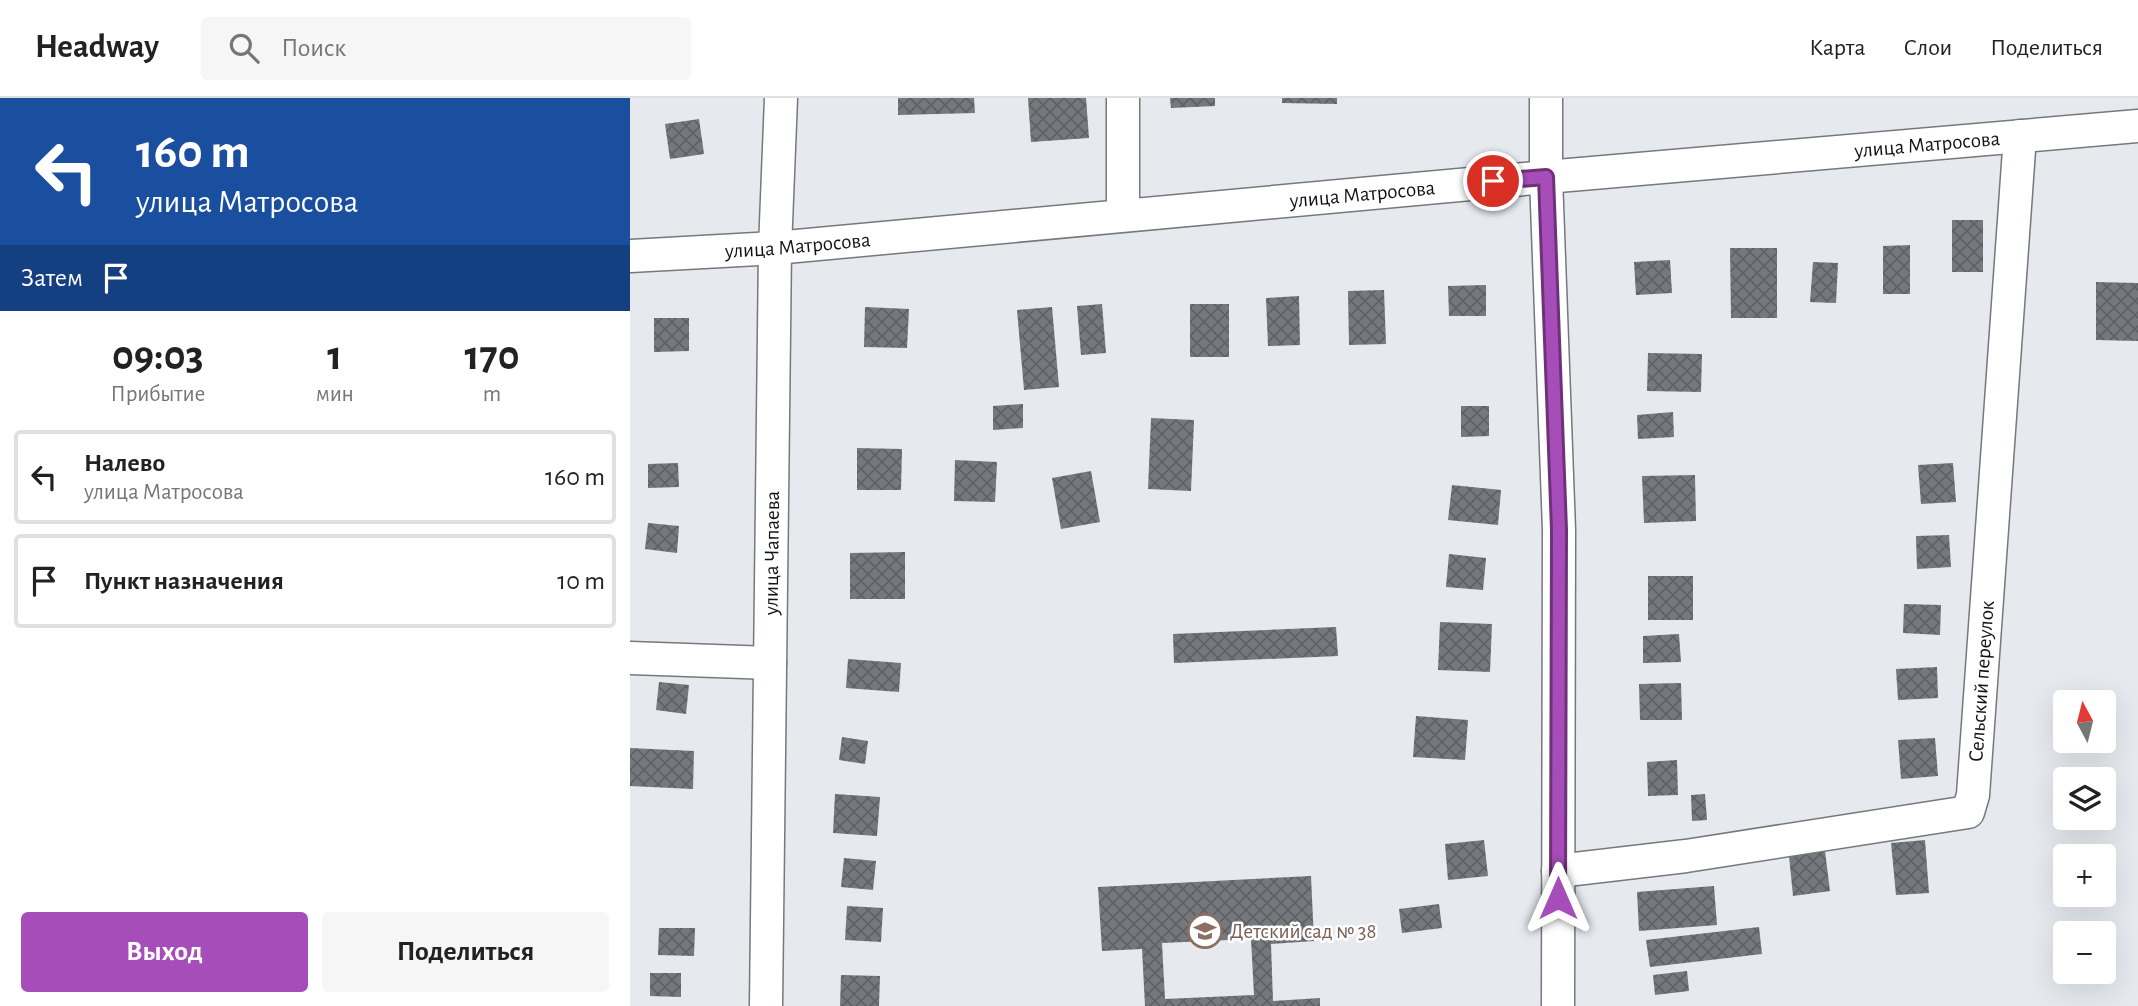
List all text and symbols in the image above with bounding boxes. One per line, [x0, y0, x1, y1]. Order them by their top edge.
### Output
search box [201, 17, 691, 80]
icon: search [225, 29, 263, 67]
text: Headway [35, 31, 159, 64]
text: Поиск [281, 35, 346, 61]
text: Карта [1809, 36, 1865, 60]
text: Слои [1903, 36, 1952, 60]
text: Поделиться [1990, 36, 2103, 60]
icon: left [21, 126, 112, 217]
text: 160 m [136, 128, 250, 177]
street label: улица Матросова [1852, 128, 2001, 161]
pin [1463, 151, 1523, 211]
icon: arrive [1474, 162, 1512, 200]
street label: улица Матросова [1288, 177, 1436, 212]
text: улица Матросова [136, 186, 358, 218]
street label: улица Матросова [723, 229, 872, 262]
icon: arrive [97, 259, 135, 297]
text: Затем [21, 265, 83, 291]
text: 09:03 [112, 335, 204, 377]
text: 1 [327, 335, 342, 377]
text: 170 [464, 335, 520, 377]
text: Прибытие [110, 383, 205, 406]
text: мин [316, 383, 354, 406]
text: m [483, 383, 501, 406]
text: Налево [84, 450, 165, 476]
icon: left [25, 458, 63, 496]
text: 160 m [545, 464, 605, 490]
text: улица Матросова [84, 481, 244, 504]
street label: улица Чапаева [761, 490, 783, 616]
icon: arrive [25, 562, 63, 600]
text: Пункт назначения [84, 568, 284, 594]
text: 10 m [557, 568, 605, 594]
street label: Сельский переулок [1965, 599, 1998, 763]
north arrow [2053, 690, 2116, 752]
map controls [2053, 690, 2116, 984]
button: layers [2053, 767, 2116, 830]
button: + [2053, 844, 2116, 907]
position arrow [1521, 861, 1595, 935]
button: Выход [21, 912, 308, 992]
button: Поделиться [322, 912, 609, 992]
school or university icon: Детский сад № 38 [1186, 912, 1224, 950]
place label: Детский сад № 38 [1230, 921, 1376, 942]
button: − [2053, 921, 2116, 984]

